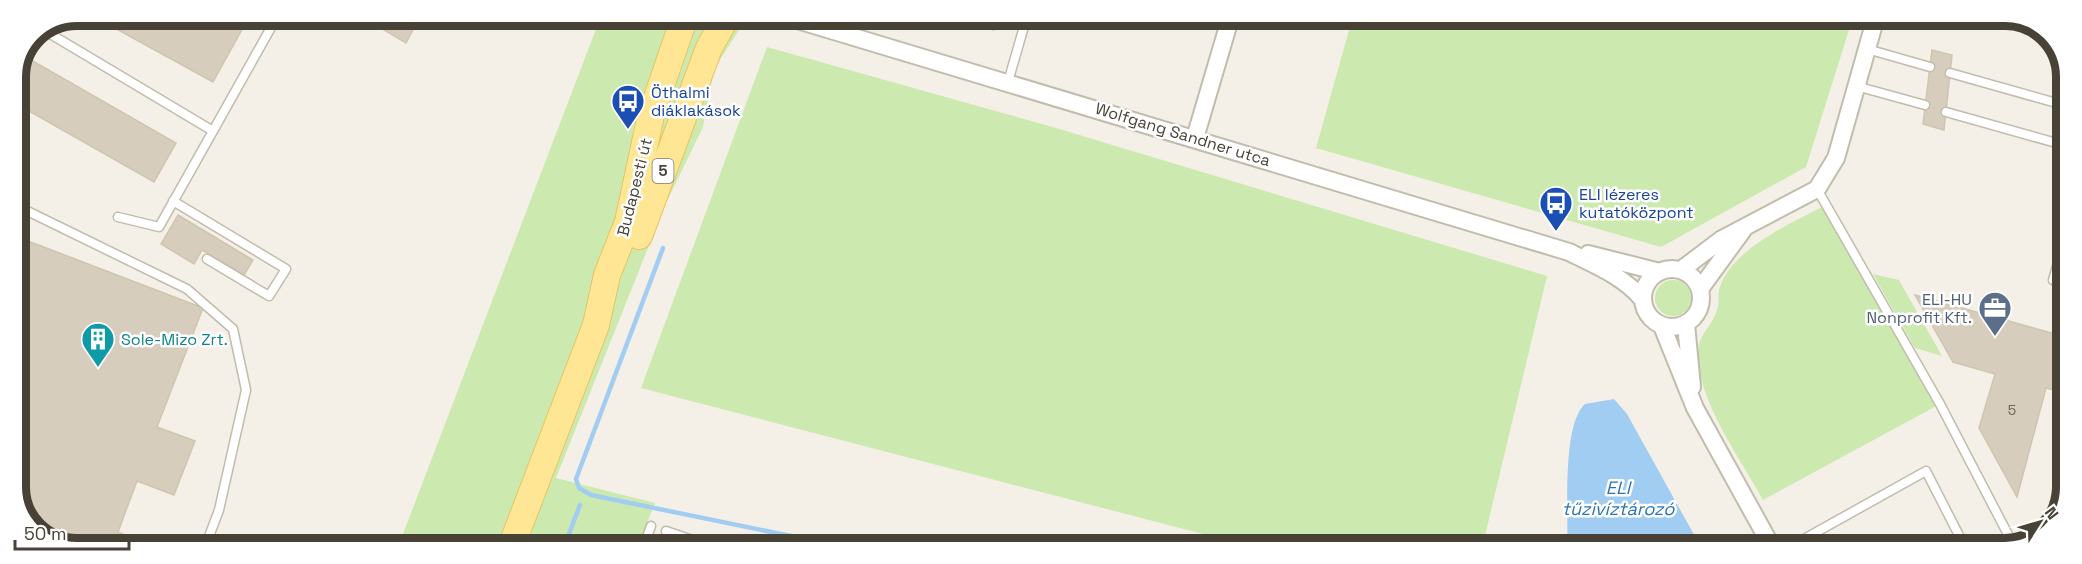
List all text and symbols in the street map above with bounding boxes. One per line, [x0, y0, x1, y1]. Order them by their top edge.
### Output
place label: Öthalmi diáklakások [651, 82, 741, 121]
bus stop icon: Öthalmi diáklakások [610, 83, 646, 130]
street label: Wolfgang Sandner utca [1093, 98, 1273, 171]
street label: Budapesti út [612, 136, 657, 238]
road number: 5 [652, 159, 674, 183]
place label: ELI lézeres kutatóközpont [1579, 184, 1694, 223]
bus stop icon: ELI lézeres kutatóközpont [1538, 185, 1574, 232]
place label: ELI-HU Nonprofit Kft. [1866, 289, 1972, 328]
office icon: ELI-HU Nonprofit Kft. [1977, 290, 2013, 337]
building icon: Sole-Mizo Zrt. [80, 321, 116, 368]
place label: Sole-Mizo Zrt. [121, 329, 228, 350]
house number: 5 [2008, 401, 2016, 419]
water label: ELI tűzivíztározó [1562, 476, 1675, 520]
north arrow [2010, 492, 2070, 552]
text: N [2040, 503, 2063, 524]
scale bar [15, 513, 129, 551]
text: 50 m [24, 522, 66, 545]

